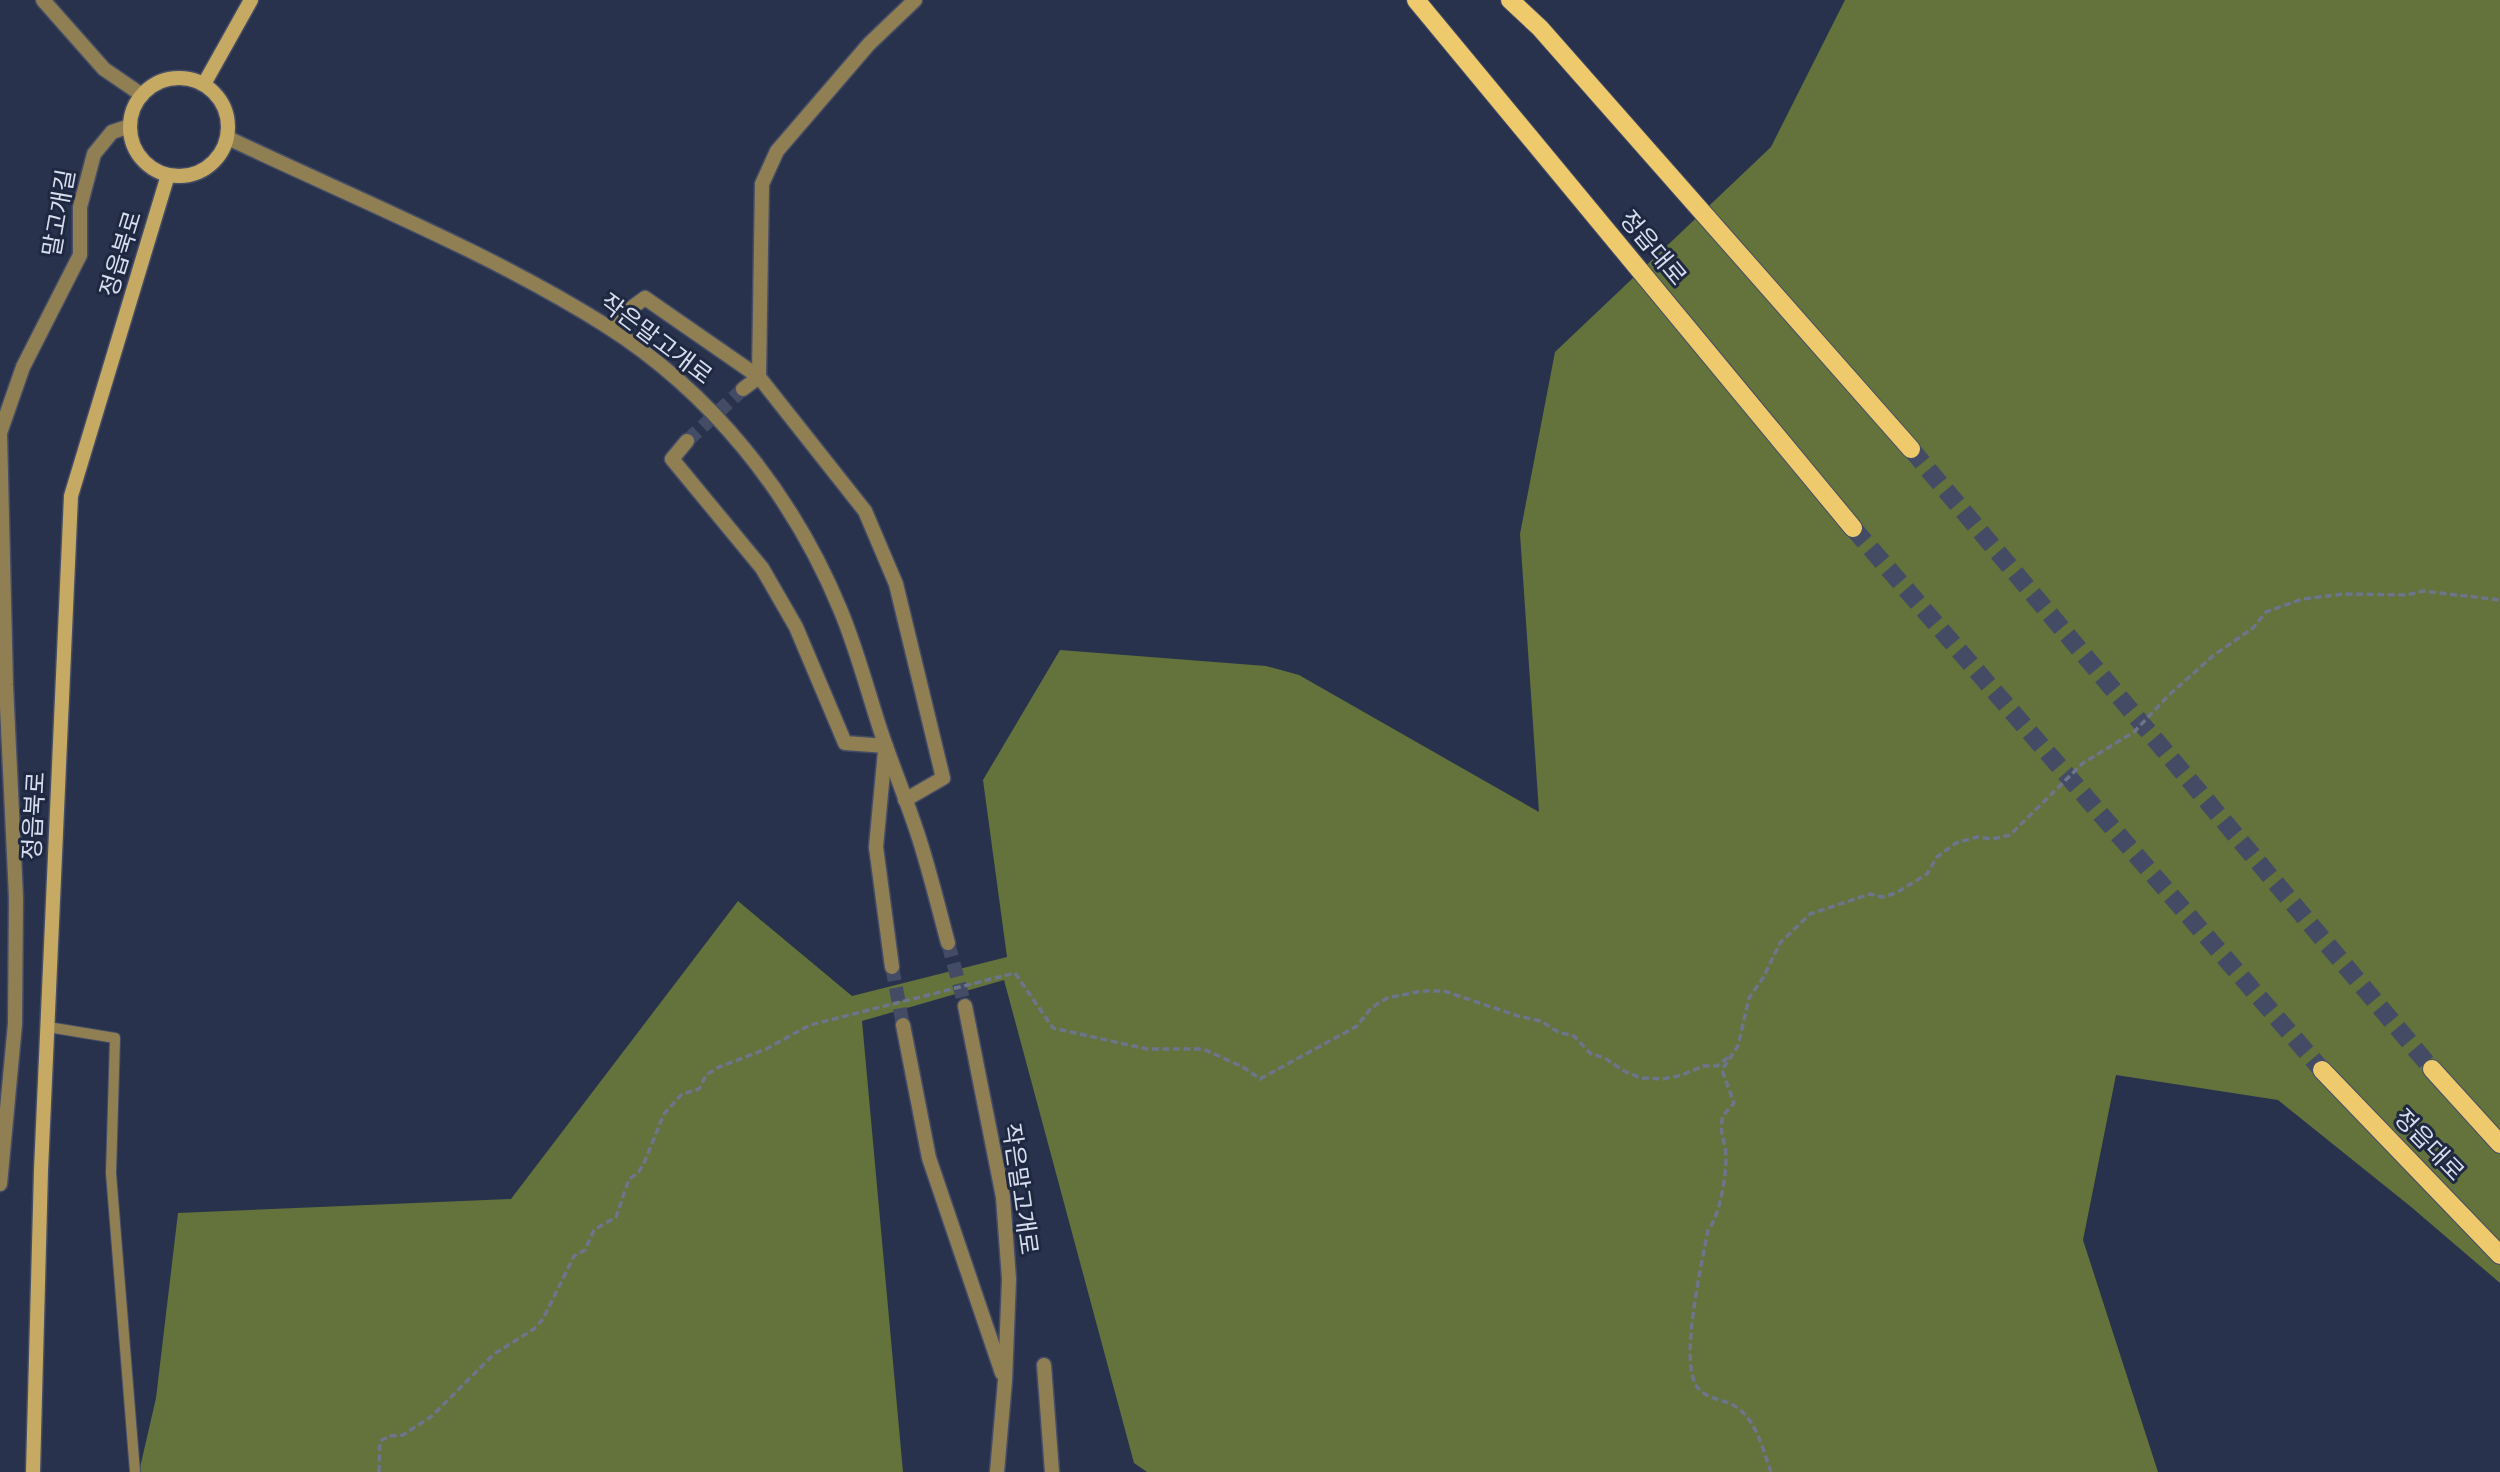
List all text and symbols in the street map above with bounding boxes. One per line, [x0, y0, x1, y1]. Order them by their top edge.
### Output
street label: 말고개길 [36, 167, 82, 259]
street label: 정읍대로 [1612, 204, 1694, 292]
street label: 정읍북로 [93, 207, 149, 301]
street label: 작은말고개로 [593, 286, 719, 392]
street label: 정읍북로 [16, 771, 52, 861]
street label: 정읍대로 [2387, 1102, 2471, 1188]
street label: 작은말고개로 [995, 1121, 1045, 1257]

